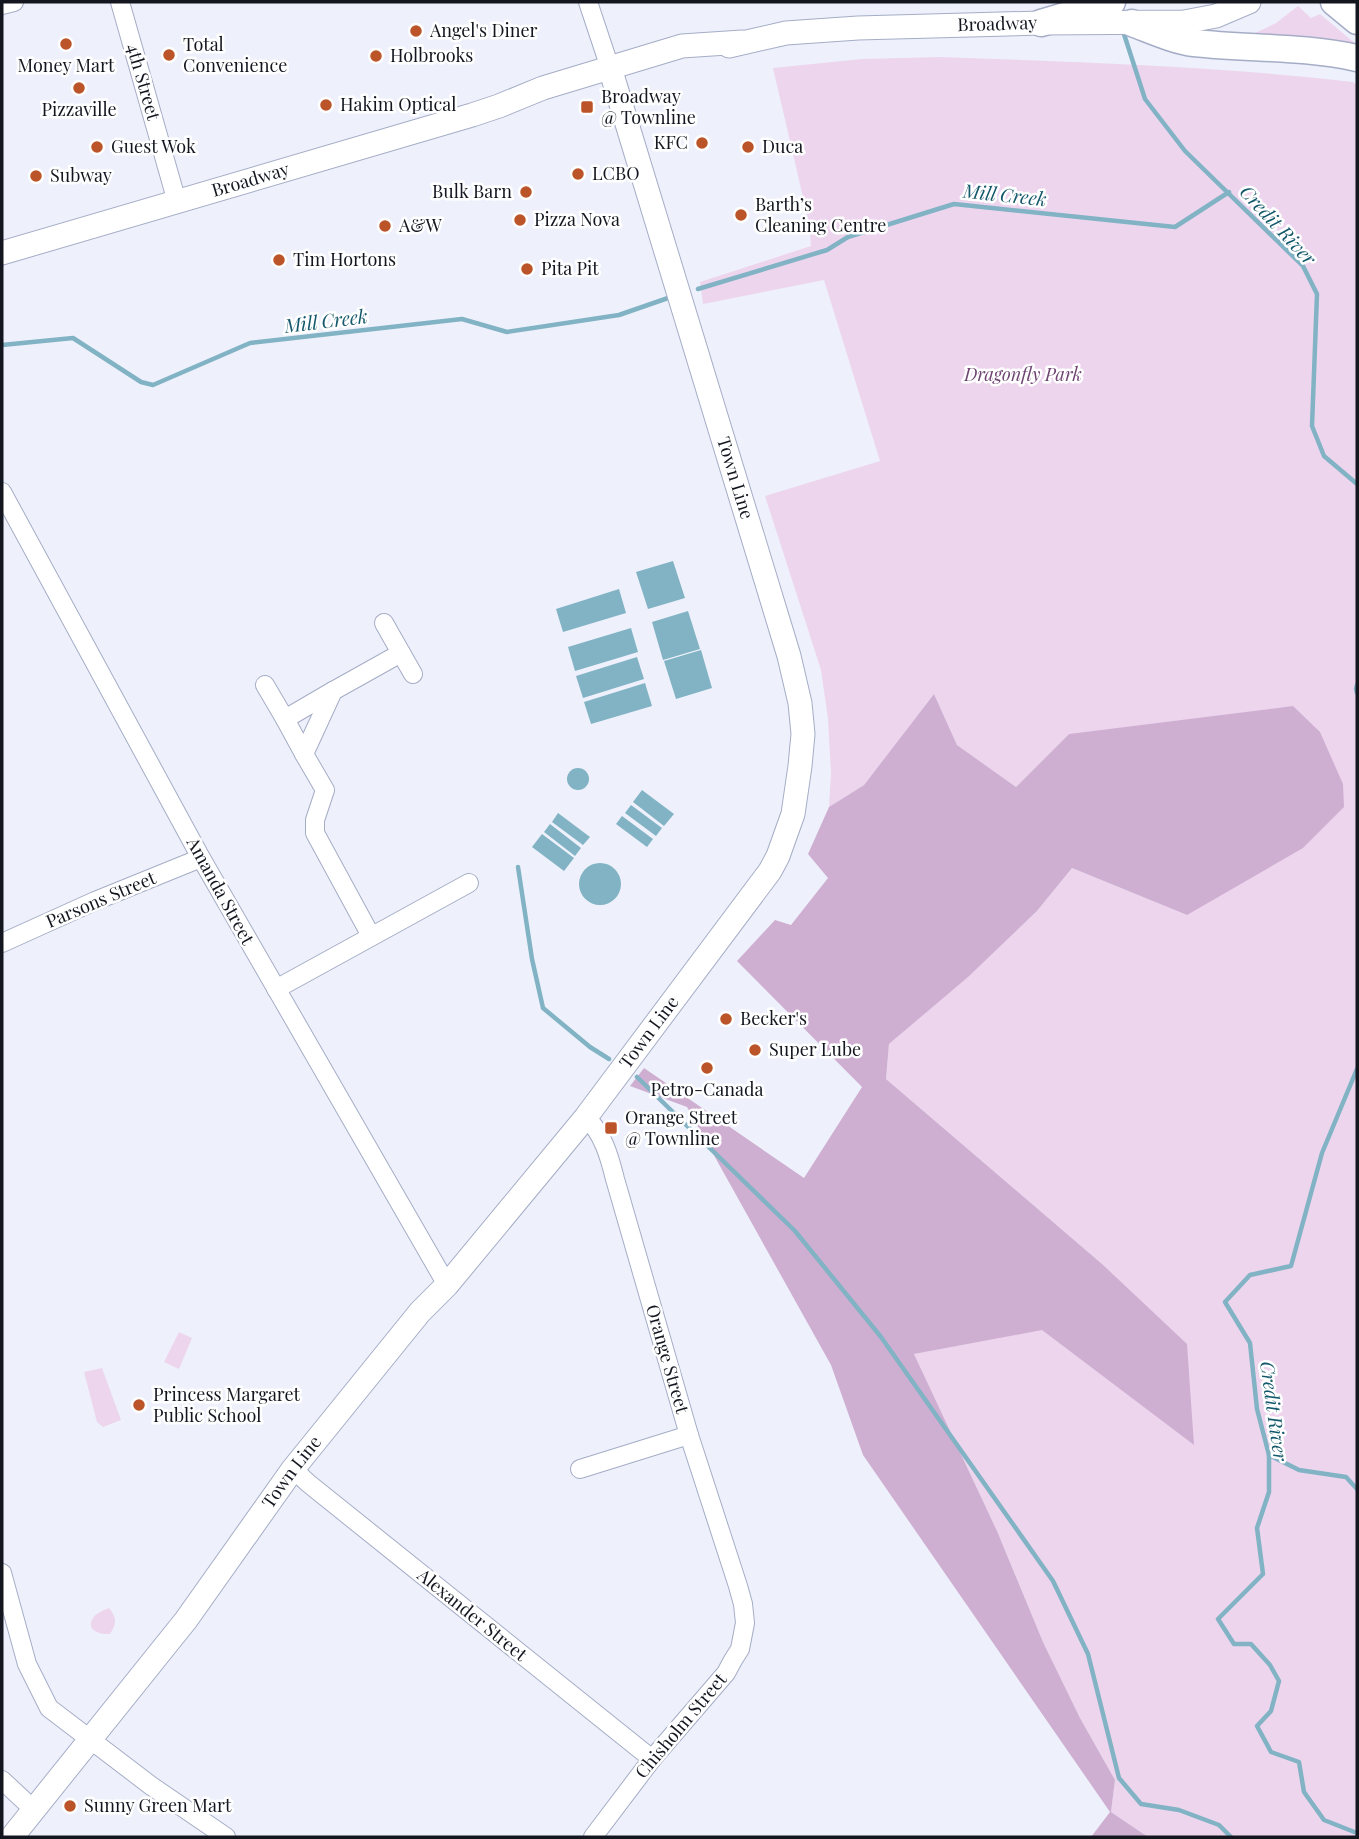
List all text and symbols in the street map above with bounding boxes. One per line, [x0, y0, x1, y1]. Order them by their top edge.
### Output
street label: Broadway [957, 10, 1037, 36]
place label: Angel's Diner [429, 18, 538, 42]
marker: Angel's Diner [408, 23, 424, 39]
place label: Total Convenience [183, 32, 287, 77]
marker: Money Mart [58, 36, 74, 52]
street label: 4th Street [122, 41, 167, 123]
place label: Holbrooks [390, 43, 473, 67]
marker: Total Convenience [161, 47, 177, 63]
marker: Holbrooks [368, 48, 384, 64]
place label: Money Mart [18, 53, 115, 77]
marker: Pizzaville [71, 80, 87, 96]
place label: Broadway @ Townline [601, 84, 696, 129]
place label: Hakim Optical [340, 92, 456, 116]
place label: Pizzaville [41, 97, 117, 121]
marker: Hakim Optical [318, 97, 334, 113]
marker: Broadway @ Townline [579, 99, 595, 115]
place label: KFC [654, 130, 688, 154]
place label: Guest Wok [111, 134, 196, 158]
place label: Duca [762, 134, 803, 158]
marker: KFC [694, 135, 710, 151]
marker: Guest Wok [89, 139, 105, 155]
marker: Duca [740, 139, 756, 155]
street label: Broadway [209, 156, 292, 202]
place label: LCBO [592, 161, 640, 185]
place label: Subway [50, 163, 112, 187]
marker: LCBO [570, 166, 586, 182]
marker: Subway [28, 168, 44, 184]
water label: Mill Creek [961, 177, 1048, 211]
place label: Bulk Barn [432, 179, 512, 203]
water label: Credit River [1235, 179, 1323, 271]
marker: Bulk Barn [518, 184, 534, 200]
place label: Barth’s Cleaning Centre [755, 192, 886, 237]
place label: Pizza Nova [534, 207, 620, 231]
marker: Barth’s Cleaning Centre [733, 207, 749, 223]
marker: Pizza Nova [512, 212, 528, 228]
place label: A&W [398, 213, 442, 237]
marker: A&W [377, 218, 393, 234]
place label: Tim Hortons [293, 247, 396, 271]
marker: Tim Hortons [271, 252, 287, 268]
place label: Pita Pit [541, 256, 599, 280]
marker: Pita Pit [519, 261, 535, 277]
water label: Mill Creek [282, 302, 369, 338]
park label: Dragonfly Park [963, 362, 1082, 386]
street label: Town Line [712, 434, 760, 522]
street label: Amanda Street [181, 832, 261, 949]
street label: Parsons Street [42, 865, 160, 933]
street label: Town Line [613, 991, 684, 1073]
place label: Becker's [740, 1006, 807, 1030]
marker: Becker's [718, 1011, 734, 1027]
place label: Super Lube [769, 1037, 861, 1061]
marker: Super Lube [747, 1042, 763, 1058]
marker: Petro-Canada [699, 1060, 715, 1076]
place label: Petro-Canada [651, 1077, 763, 1101]
place label: Orange Street @ Townline [625, 1105, 738, 1150]
marker: Orange Street @ Townline [603, 1120, 619, 1136]
street label: Orange Street [641, 1302, 695, 1417]
water label: Credit River [1255, 1359, 1295, 1463]
place label: Princess Margaret Public School [153, 1382, 301, 1427]
marker: Princess Margaret Public School [131, 1397, 147, 1413]
street label: Town Line [256, 1430, 326, 1513]
street label: Alexander Street [412, 1562, 533, 1666]
street label: Chisholm Street [629, 1667, 732, 1783]
place label: Sunny Green Mart [84, 1793, 232, 1817]
marker: Sunny Green Mart [62, 1798, 78, 1814]

